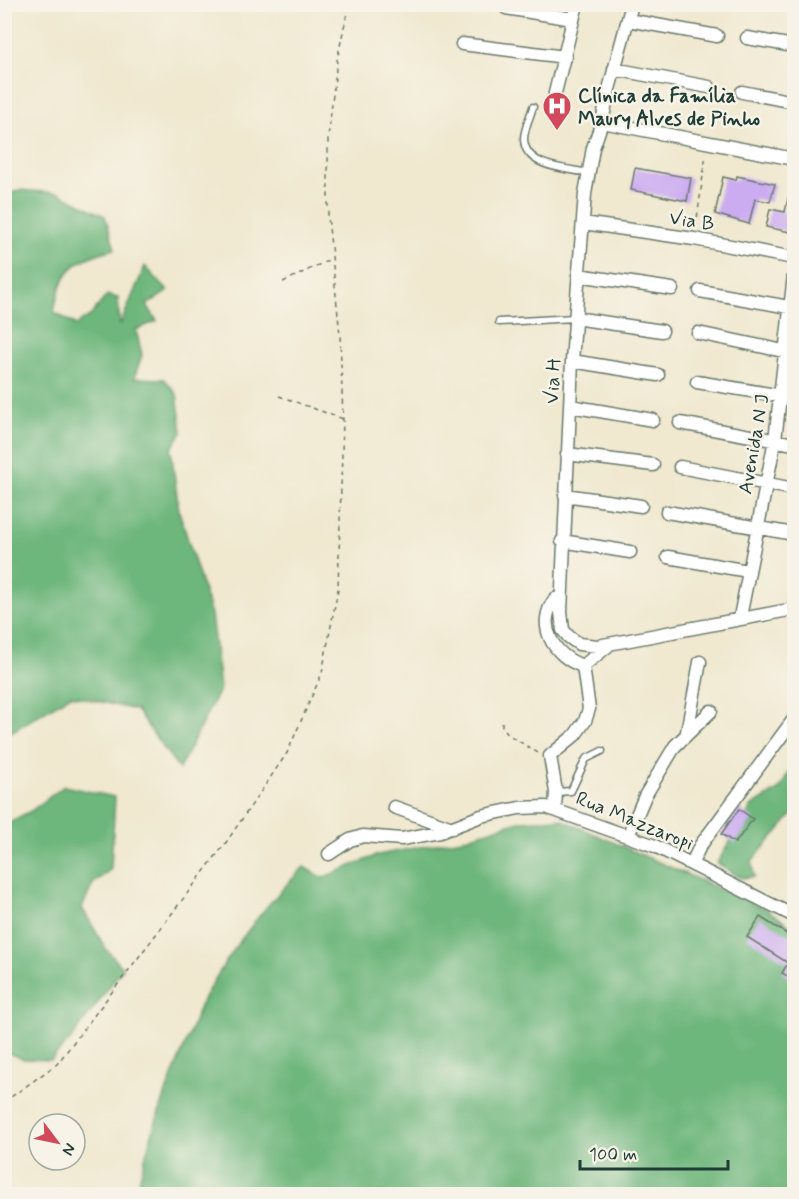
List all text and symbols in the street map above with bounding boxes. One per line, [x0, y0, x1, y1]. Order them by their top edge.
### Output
place label: Clínica da Família Maury Alves de Pinho [578, 83, 760, 133]
hospital icon: Clínica da Família Maury Alves de Pinho [541, 90, 573, 132]
street label: Via B [667, 205, 716, 238]
street label: Via H [539, 358, 568, 405]
street label: Avenida N J [732, 392, 777, 496]
street label: Rua Mazzaropi [571, 785, 697, 857]
north arrow [27, 1112, 87, 1172]
scale bar [580, 1133, 728, 1171]
text: N [57, 1139, 80, 1159]
text: 100 m [589, 1143, 637, 1167]

